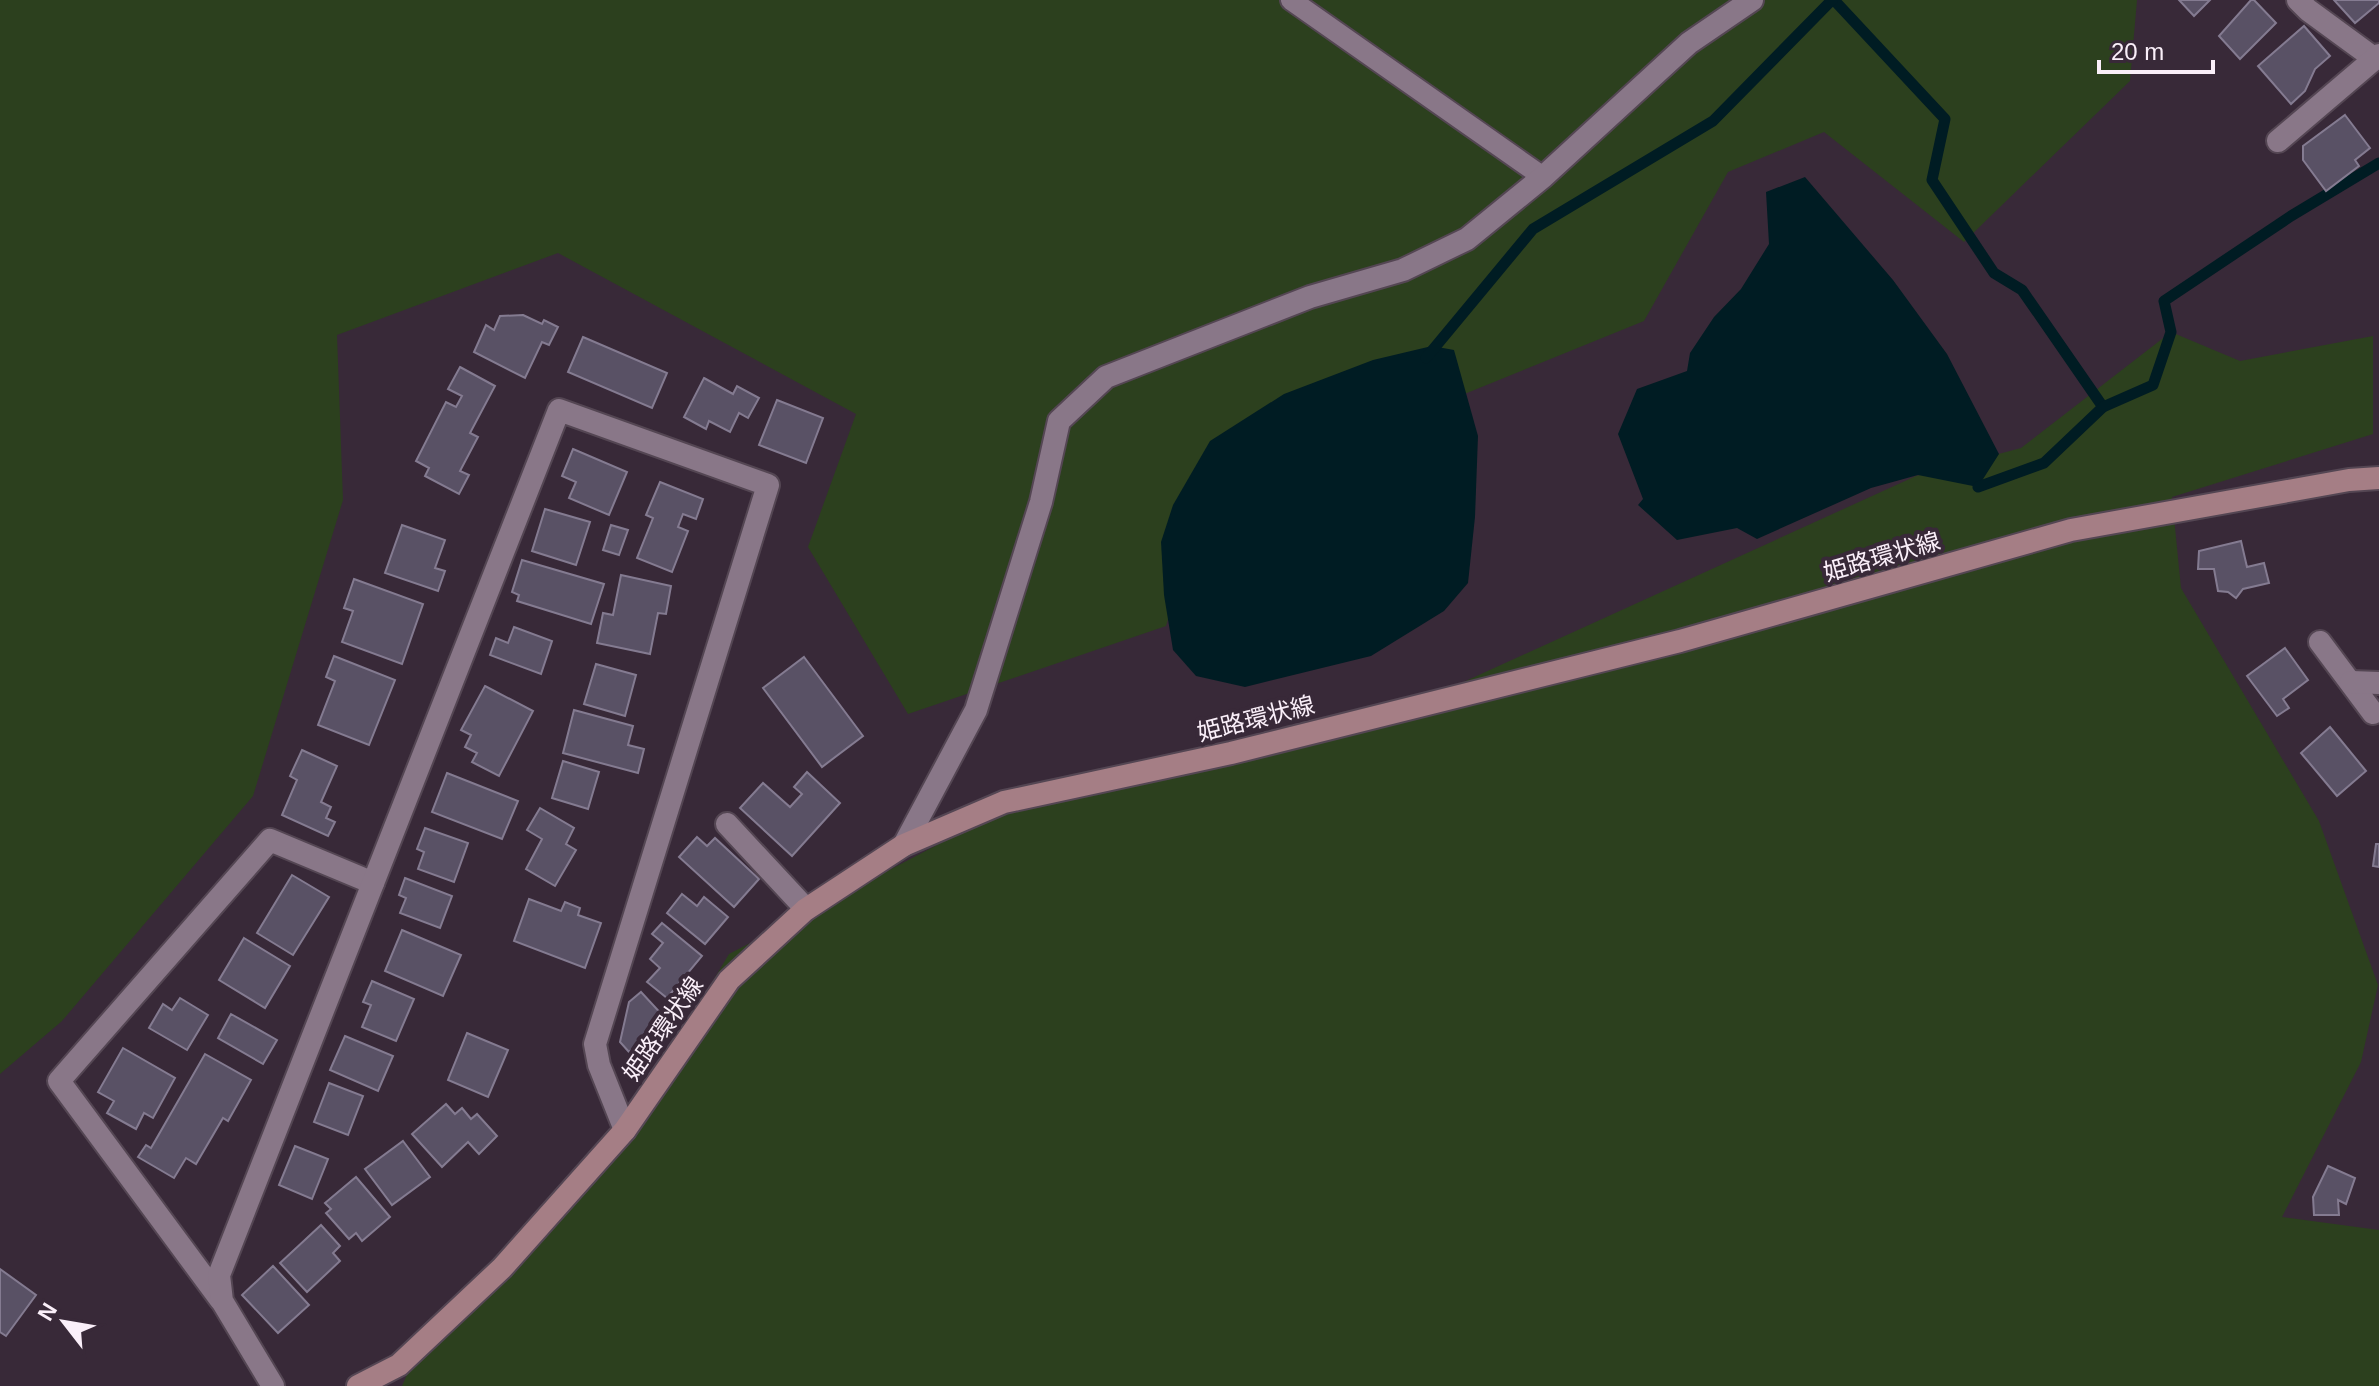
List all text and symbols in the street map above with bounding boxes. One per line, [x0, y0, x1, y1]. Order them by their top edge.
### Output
scale bar [2099, 24, 2213, 74]
text: 20 m [2111, 38, 2164, 65]
street label: 姫路環状線 [1820, 527, 1943, 586]
street label: 姫路環状線 [1194, 691, 1317, 746]
street label: 姫路環状線 [617, 972, 708, 1086]
north arrow [24, 1282, 104, 1362]
text: N [32, 1299, 62, 1325]

